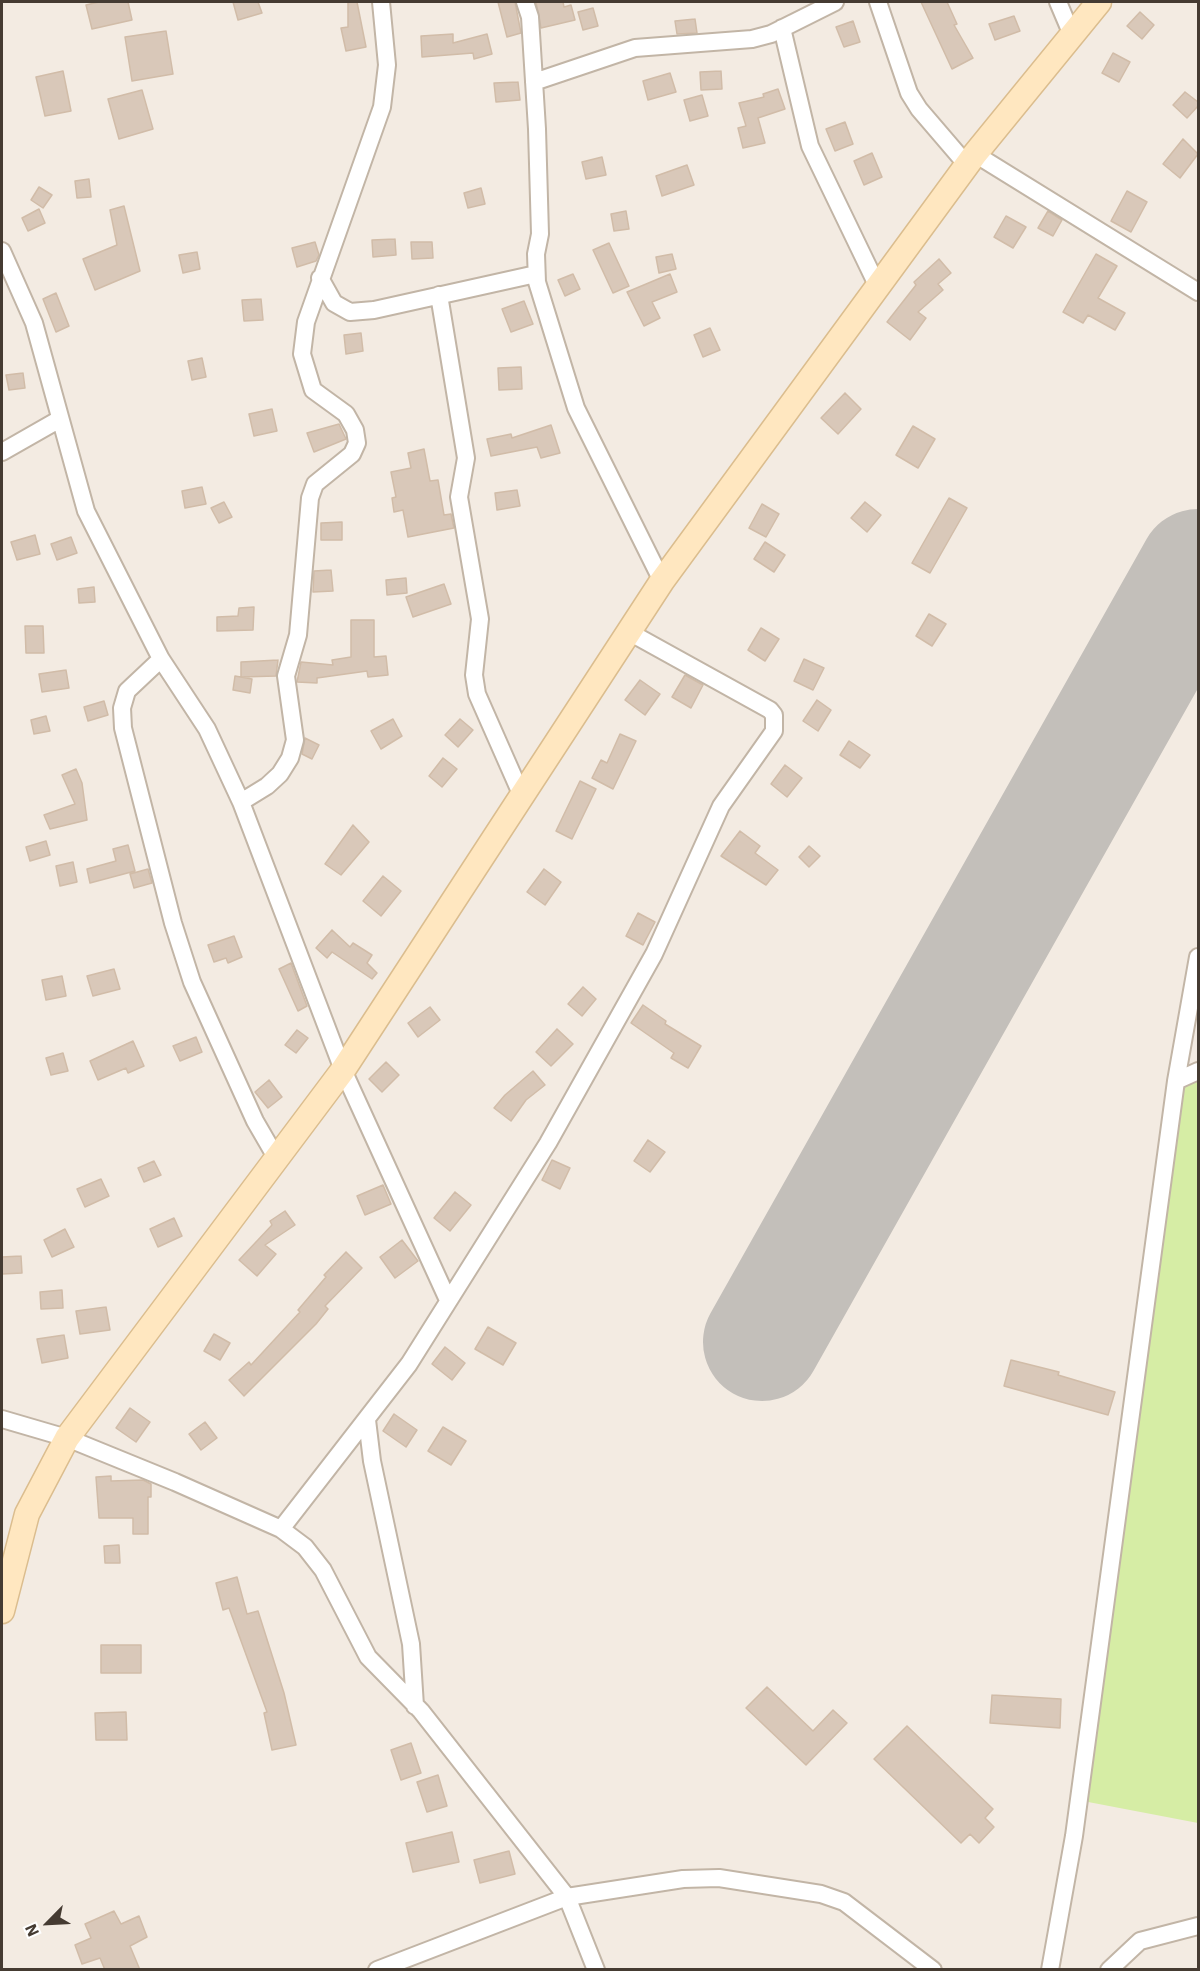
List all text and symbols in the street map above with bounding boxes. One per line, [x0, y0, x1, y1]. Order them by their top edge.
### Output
north arrow [18, 1893, 78, 1953]
text: N [20, 1921, 43, 1940]

